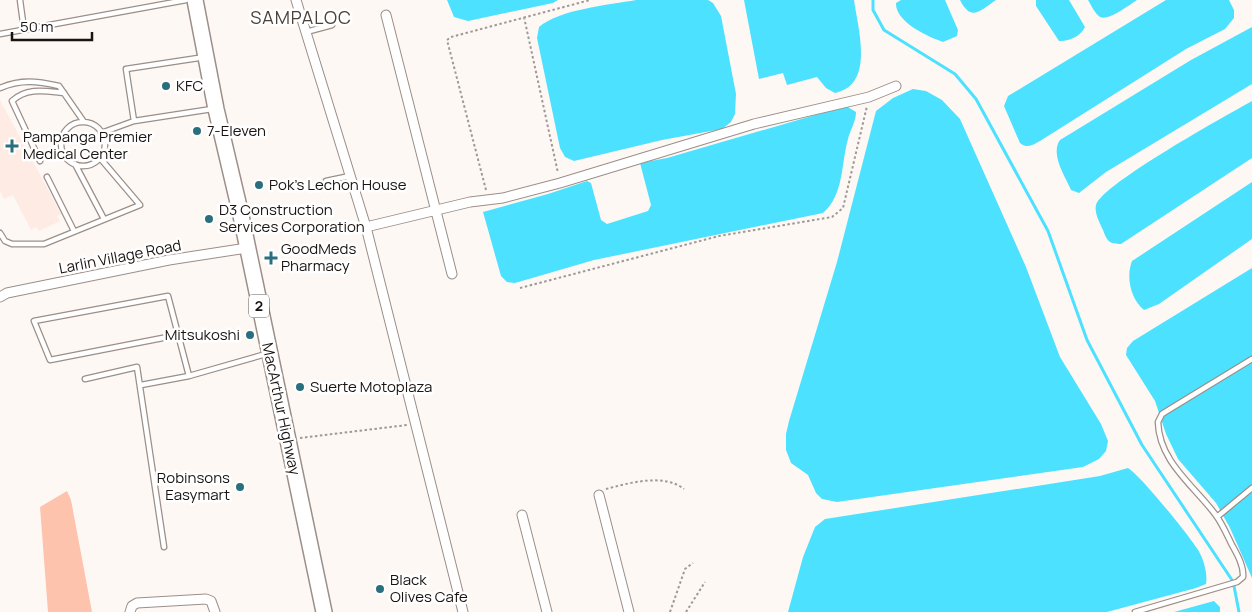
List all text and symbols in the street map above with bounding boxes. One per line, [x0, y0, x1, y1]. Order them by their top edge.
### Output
district label: SAMPALOC [250, 5, 352, 29]
scale bar [12, 10, 92, 42]
text: 50 m [20, 16, 54, 37]
place label: KFC [176, 75, 203, 96]
marker: KFC [160, 80, 172, 92]
place label: 7-Eleven [207, 120, 266, 141]
marker: 7-Eleven [191, 125, 203, 137]
place label: Pampanga Premier Medical Center [23, 126, 153, 164]
marker: Pampanga Premier Medical Center [5, 139, 19, 153]
place label: Pok's Lechon House [269, 174, 407, 195]
marker: Pok's Lechon House [253, 179, 265, 191]
place label: D3 Construction Services Corporation [219, 199, 365, 237]
marker: D3 Construction Services Corporation [203, 213, 215, 225]
street label: Larlin Village Road [57, 234, 183, 279]
place label: GoodMeds Pharmacy [281, 238, 356, 276]
marker: GoodMeds Pharmacy [265, 252, 277, 264]
road number: 2 [249, 294, 269, 318]
place label: Mitsukoshi [165, 324, 240, 345]
marker: Mitsukoshi [244, 329, 256, 341]
street label: MacArthur Highway [257, 341, 306, 477]
place label: Suerte Motoplaza [310, 376, 432, 397]
marker: Suerte Motoplaza [294, 381, 306, 393]
place label: Robinsons Easymart [157, 467, 230, 505]
marker: Robinsons Easymart [234, 481, 246, 493]
place label: Black Olives Cafe [390, 569, 468, 607]
marker: Black Olives Cafe [374, 583, 386, 595]

